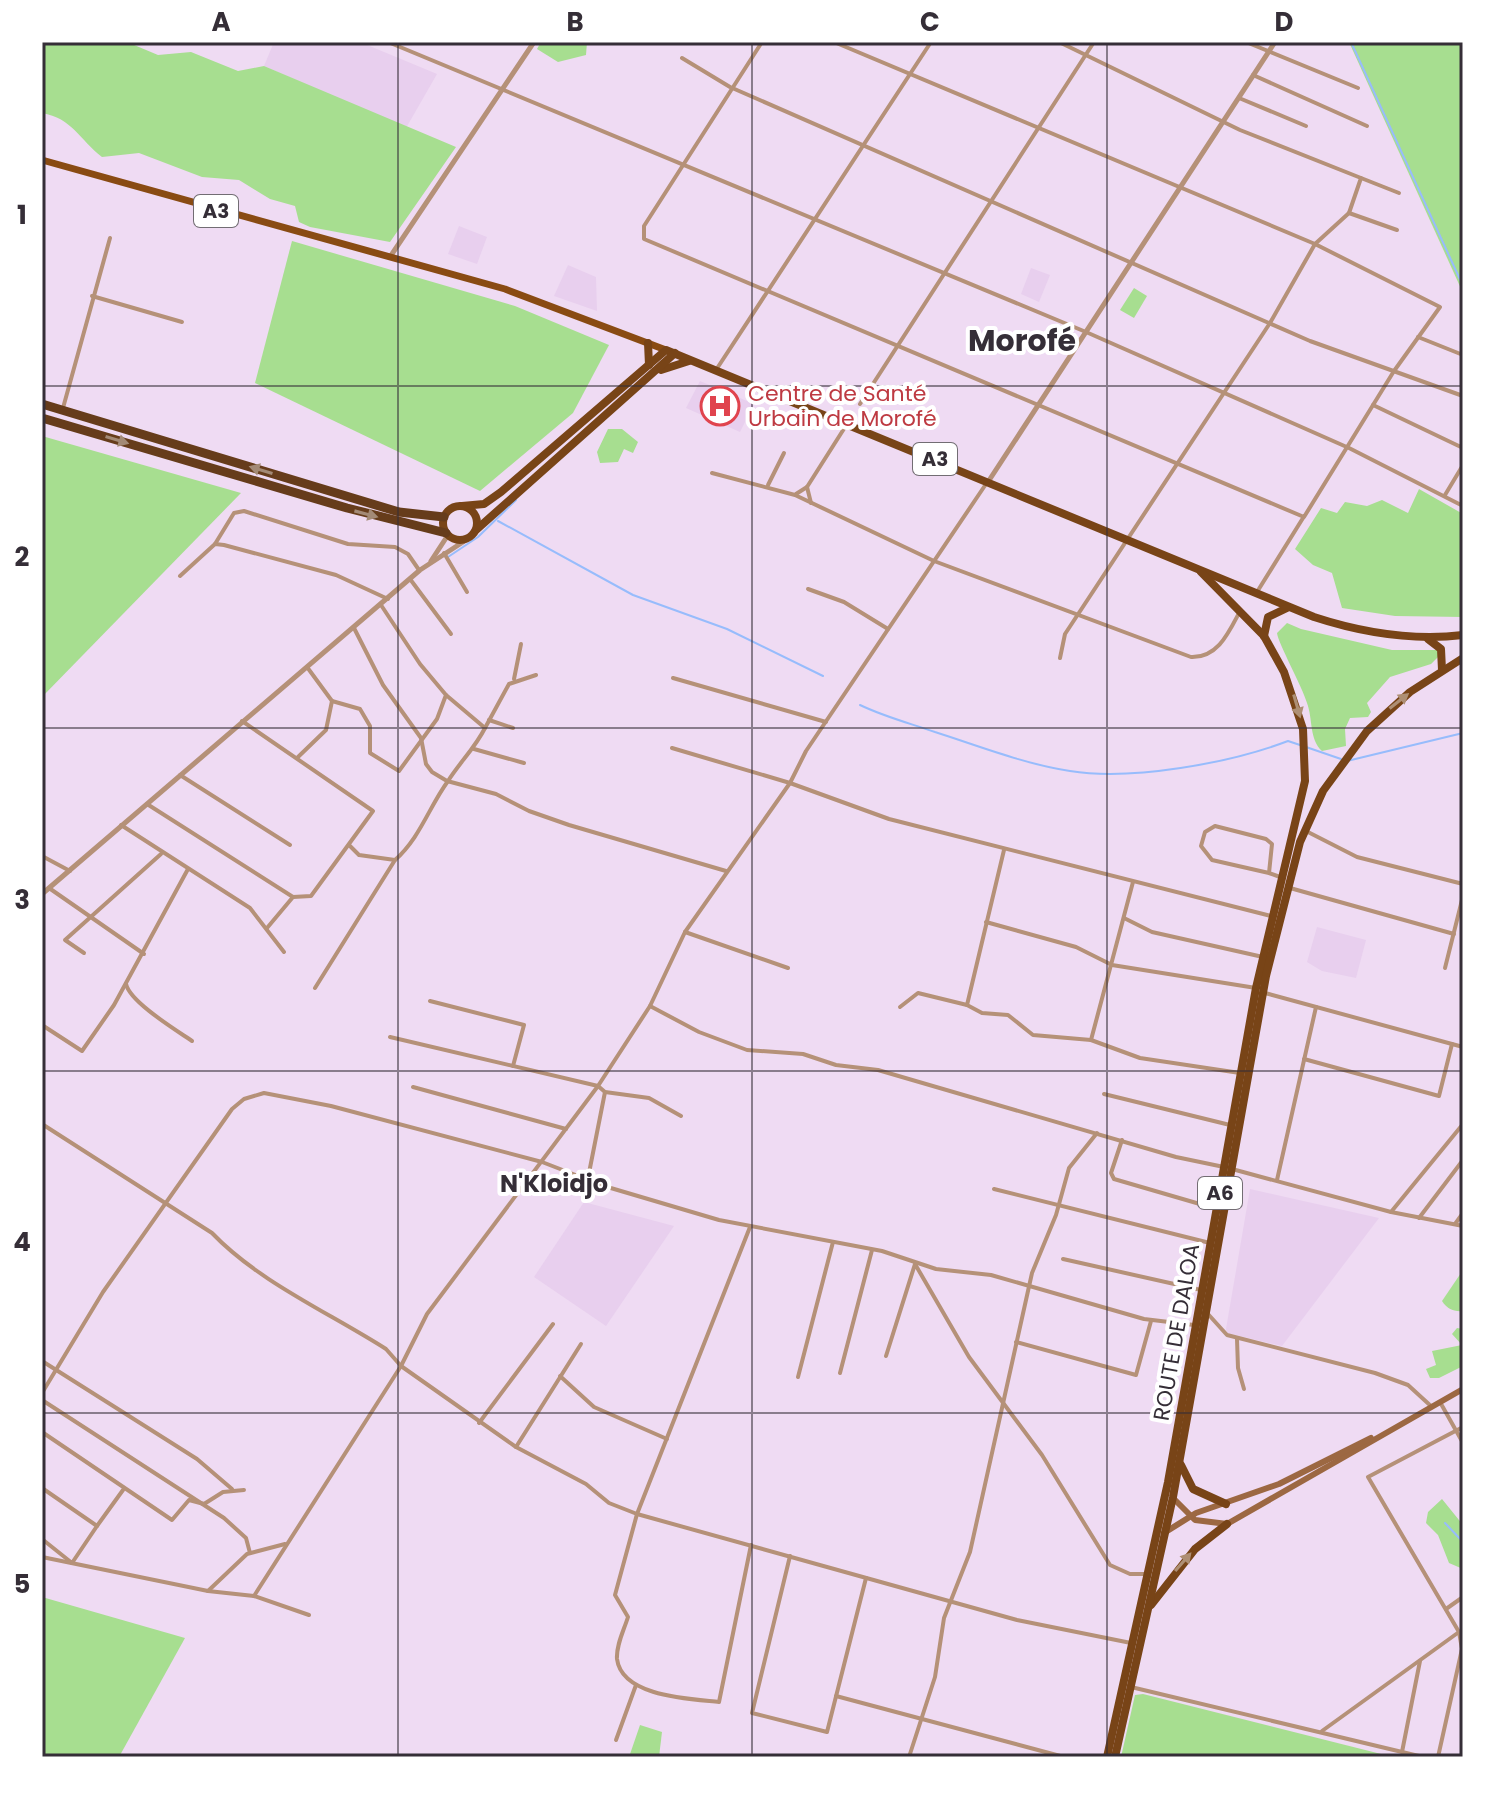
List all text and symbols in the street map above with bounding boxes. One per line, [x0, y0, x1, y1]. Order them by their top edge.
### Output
text: A [211, 4, 231, 40]
text: B [566, 4, 584, 40]
text: C [920, 4, 940, 40]
text: D [1275, 4, 1294, 40]
road number: A3 [194, 195, 238, 227]
text: 1 [17, 197, 27, 233]
district label: Morofé [968, 319, 1076, 362]
place label: Centre de Santé Urbain de Morofé [748, 378, 937, 434]
hospital icon: Centre de Santé Urbain de Morofé [699, 385, 741, 427]
one-way arrow [105, 434, 129, 447]
road number: A3 [913, 443, 957, 475]
one-way arrow [248, 463, 272, 476]
one-way arrow [354, 508, 379, 520]
text: 2 [15, 539, 30, 575]
one-way arrow [1389, 693, 1409, 709]
one-way arrow [1291, 695, 1304, 719]
text: 3 [14, 882, 30, 918]
district label: N'Kloidjo [500, 1167, 608, 1200]
road number: A6 [1198, 1177, 1242, 1209]
text: 4 [13, 1224, 31, 1260]
street label: ROUTE DE DALOA [1146, 1241, 1207, 1423]
one-way arrow [1174, 1553, 1192, 1572]
text: 5 [14, 1566, 30, 1602]

